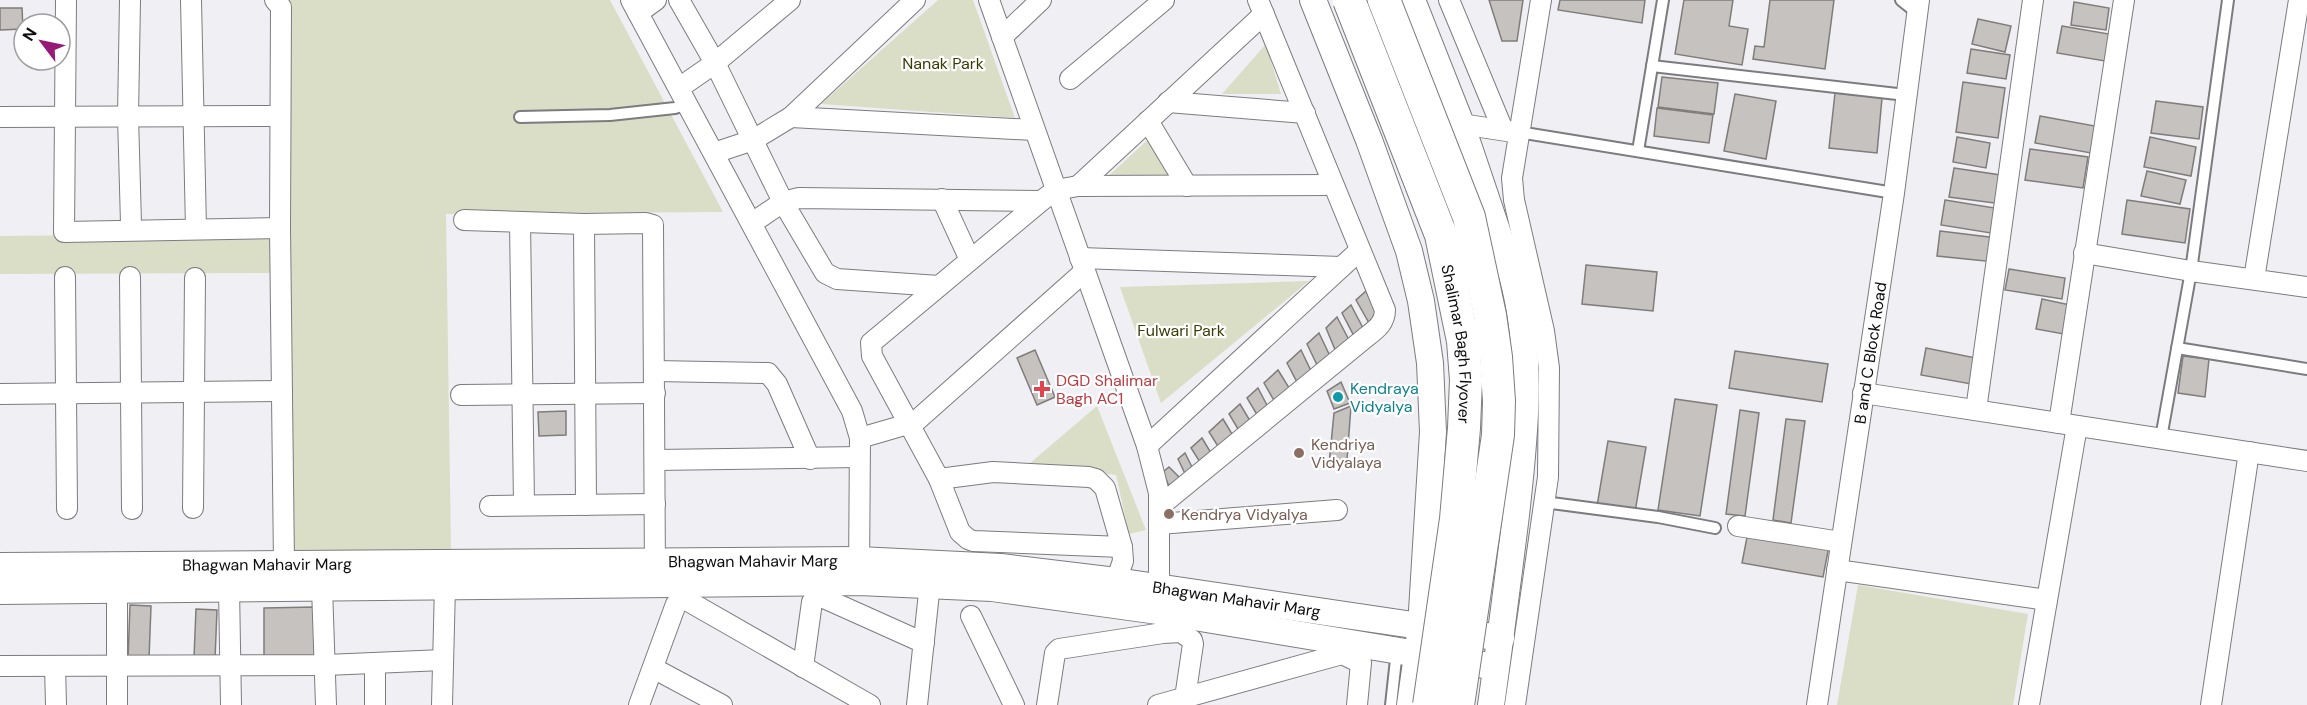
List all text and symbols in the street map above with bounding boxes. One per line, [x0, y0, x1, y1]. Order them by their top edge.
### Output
north arrow [12, 12, 72, 72]
text: N [18, 24, 42, 45]
park label: Nanak Park [902, 53, 984, 74]
street label: Shalimar Bagh Flyover [1436, 262, 1476, 424]
street label: B and C Block Road [1849, 281, 1891, 426]
park label: Fulwari Park [1137, 320, 1225, 341]
place label: DGD Shalimar Bagh AC1 [1056, 370, 1158, 409]
place label: Kendraya Vidyalya [1350, 378, 1419, 417]
marker: DGD Shalimar Bagh AC1 [1033, 380, 1051, 398]
marker: Kendraya Vidyalya [1331, 390, 1345, 404]
place label: Kendriya Vidyalaya [1311, 434, 1382, 473]
marker: Kendriya Vidyalaya [1292, 446, 1306, 460]
place label: Kendrya Vidyalya [1181, 504, 1308, 525]
marker: Kendrya Vidyalya [1162, 507, 1176, 521]
street label: Bhagwan Mahavir Marg [668, 550, 838, 572]
street label: Bhagwan Mahavir Marg [182, 554, 352, 576]
street label: Bhagwan Mahavir Marg [1151, 577, 1322, 622]

